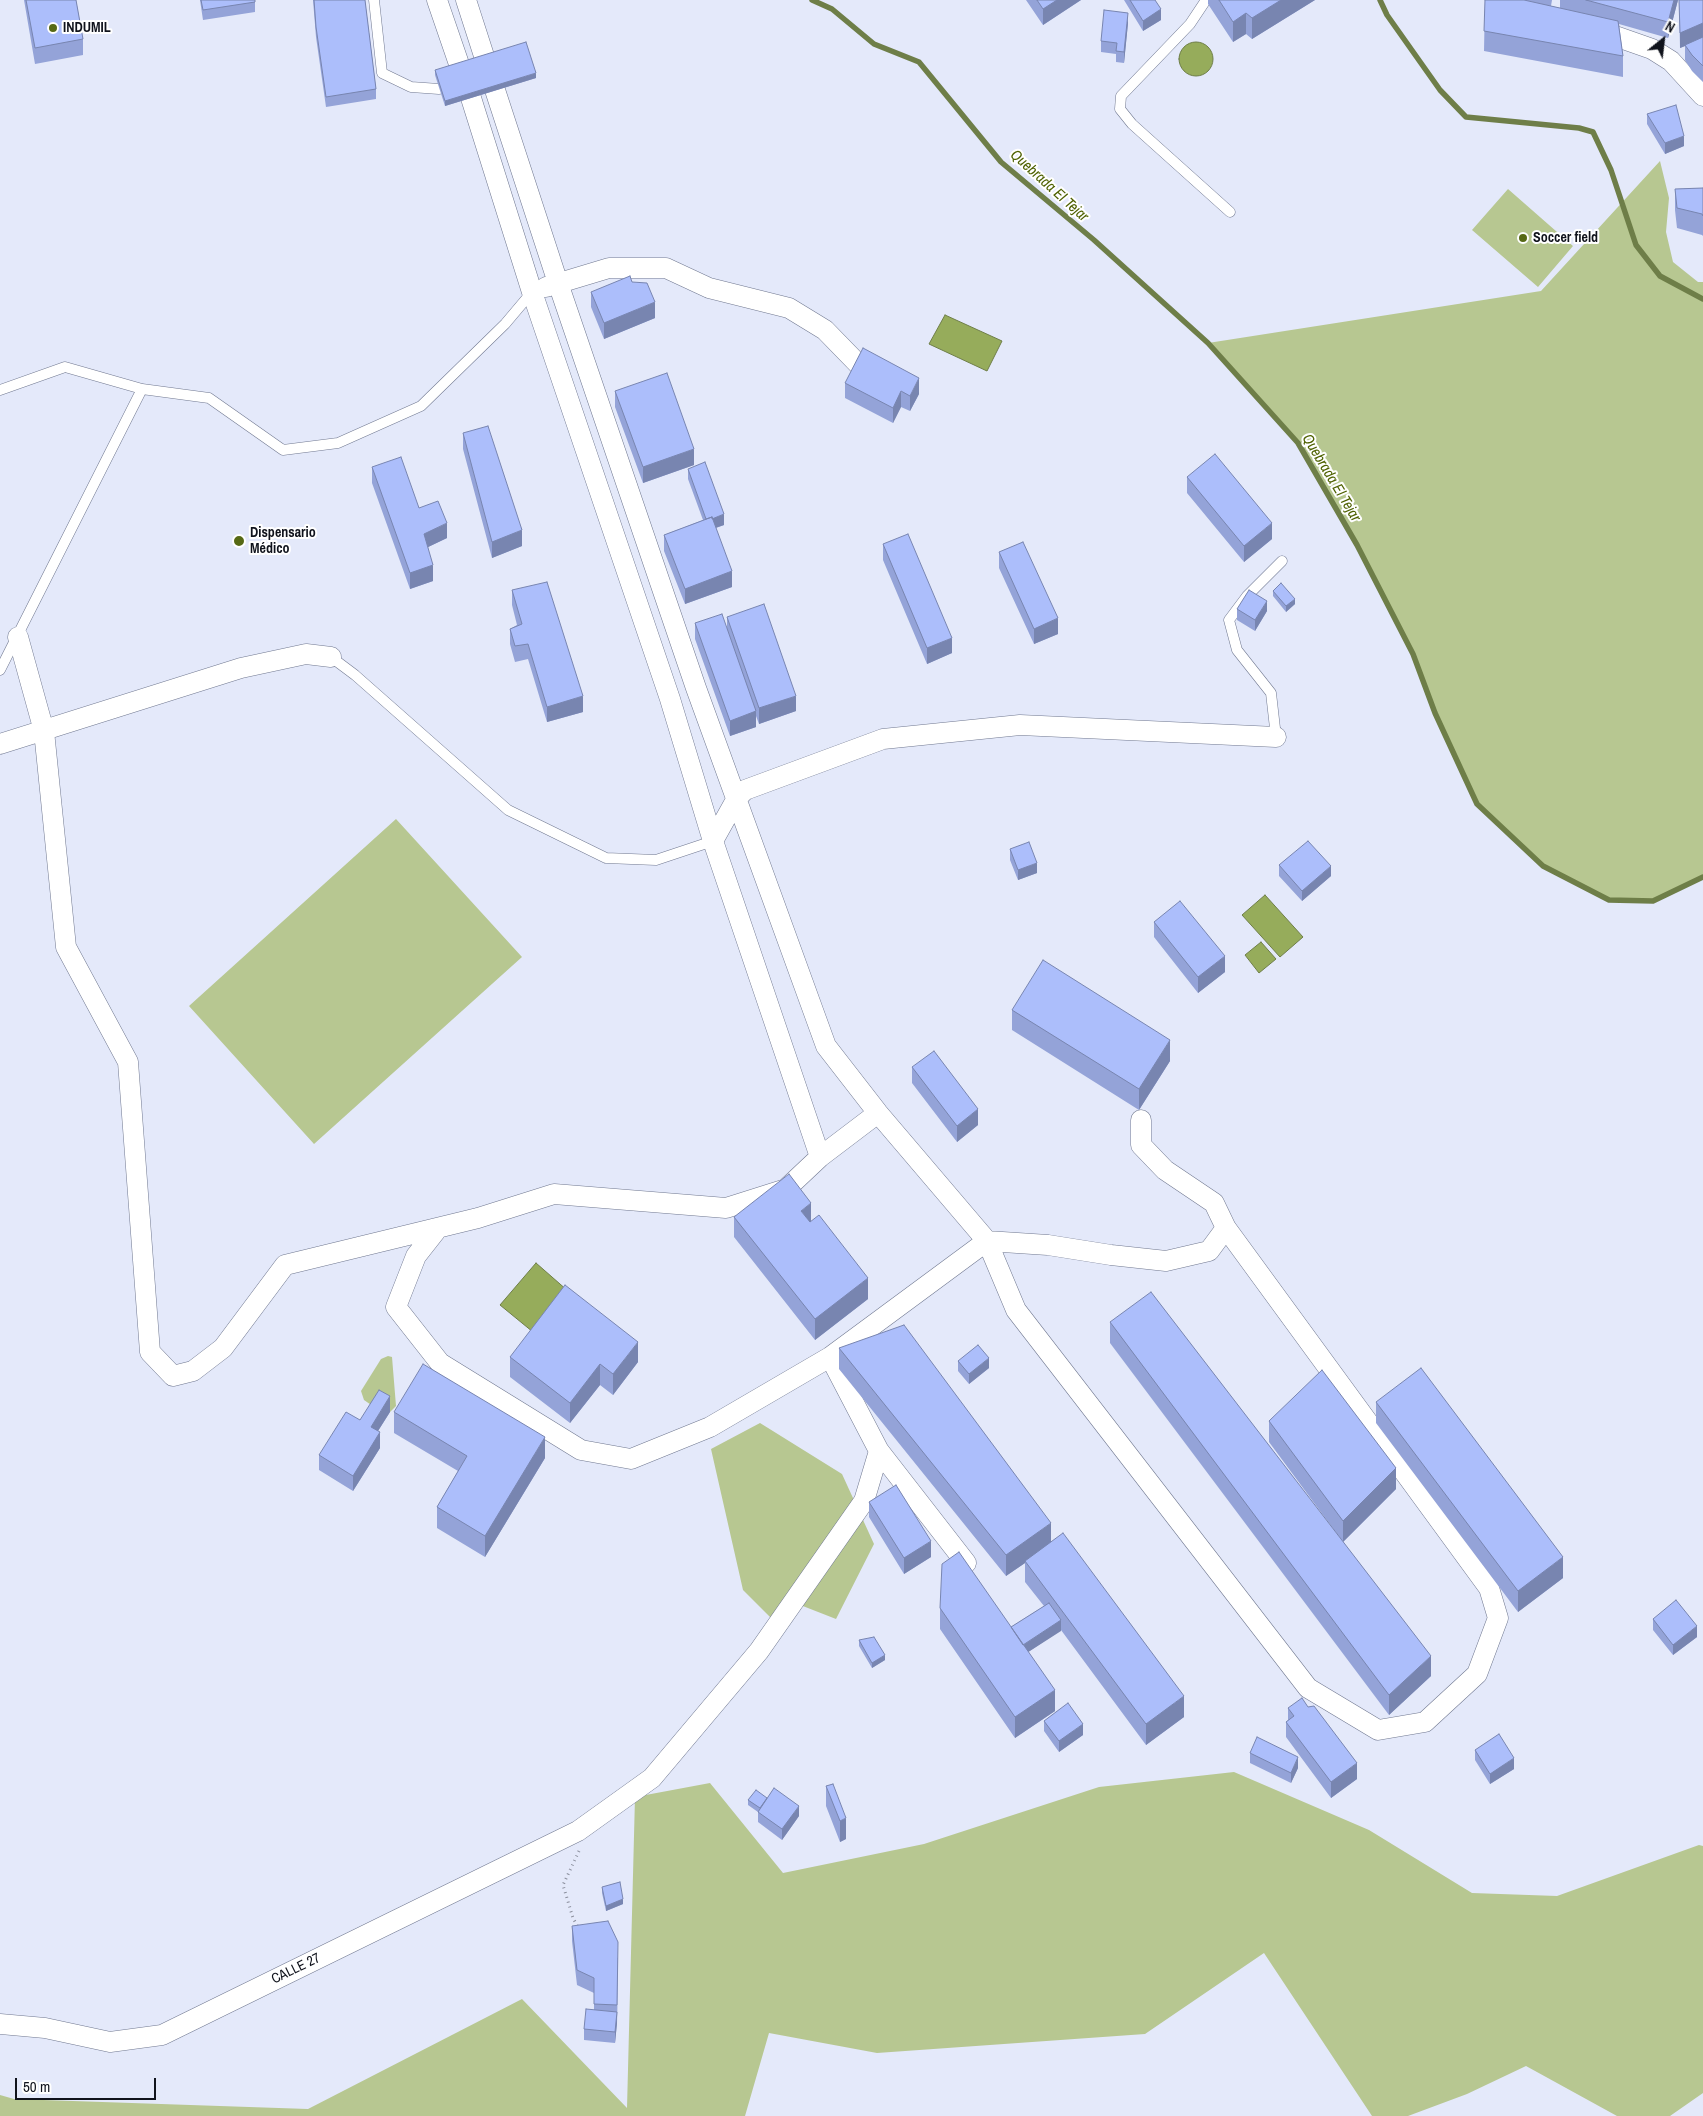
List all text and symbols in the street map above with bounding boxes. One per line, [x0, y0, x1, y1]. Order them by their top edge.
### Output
north arrow [1638, 15, 1688, 65]
text: N [1662, 17, 1678, 37]
place label: INDUMIL [63, 20, 111, 36]
marker: INDUMIL [47, 22, 59, 34]
water label: Quebrada El Tejar [1006, 146, 1092, 226]
place label: Soccer field [1533, 230, 1598, 246]
marker: Soccer field [1517, 232, 1529, 244]
water label: Quebrada El Tejar [1298, 431, 1364, 525]
place label: Dispensario Médico [250, 525, 316, 558]
marker: Dispensario Médico [232, 534, 246, 548]
street label: CALLE 27 [269, 1950, 323, 1988]
scale bar [18, 2068, 159, 2100]
text: 50 m [23, 2076, 50, 2097]

